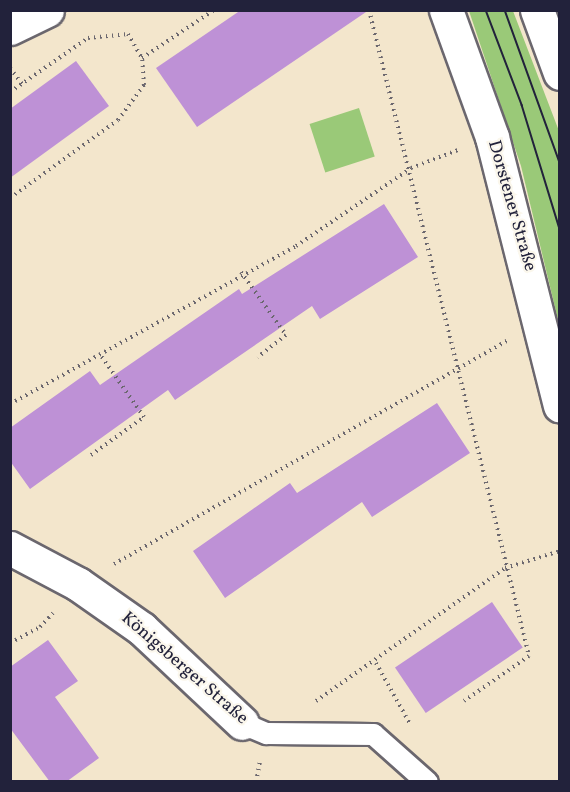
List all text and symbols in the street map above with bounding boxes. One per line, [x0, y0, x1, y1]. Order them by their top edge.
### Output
street label: Dorstener Straße [482, 138, 540, 274]
street label: Königsberger Straße [116, 608, 252, 730]

